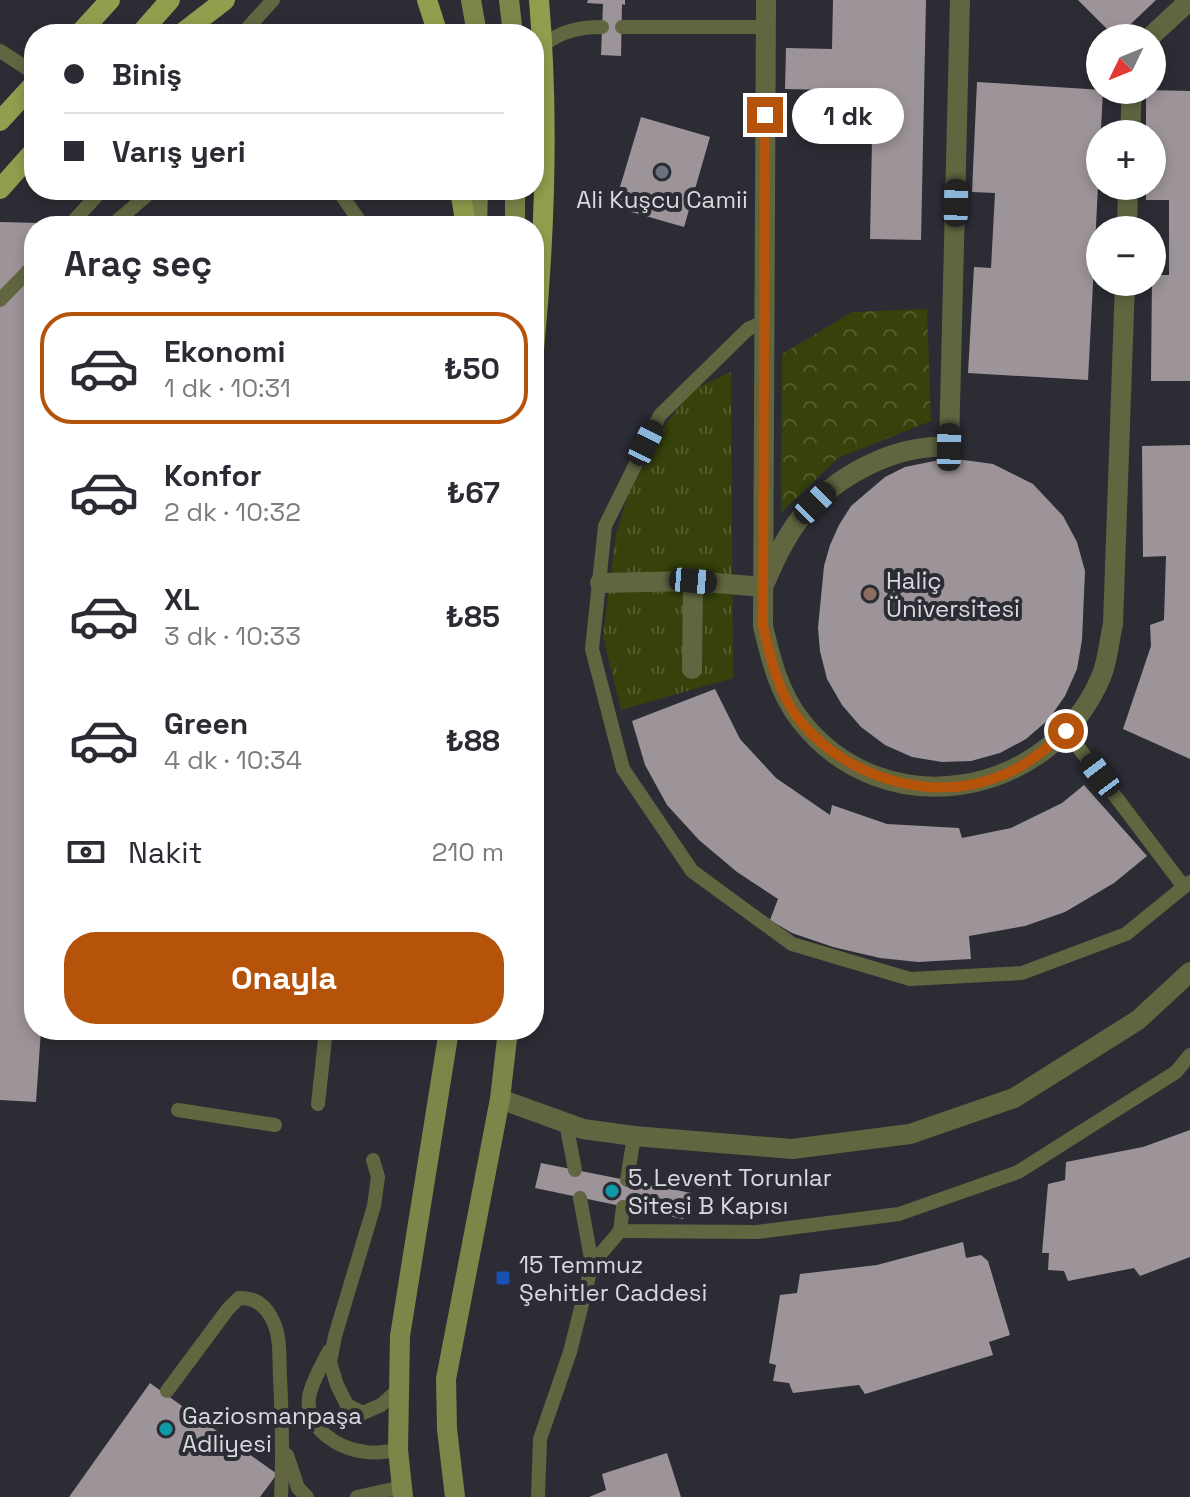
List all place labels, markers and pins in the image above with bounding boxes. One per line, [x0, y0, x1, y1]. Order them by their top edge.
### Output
marker: Ali Kuşcu Camii [653, 163, 671, 181]
place label: Ali Kuşcu Camii [576, 184, 748, 215]
place label: Haliç Üniversitesi [886, 565, 1020, 624]
marker: Haliç Üniversitesi [861, 585, 879, 603]
place label: 5. Levent Torunlar Sitesi B Kapısı [628, 1162, 832, 1221]
marker: 5. Levent Torunlar Sitesi B Kapısı [603, 1182, 621, 1200]
place label: 15 Temmuz Şehitler Caddesi [519, 1249, 707, 1308]
marker: 15 Temmuz Şehitler Caddesi [494, 1269, 512, 1287]
place label: Gaziosmanpaşa Adliyesi [182, 1400, 362, 1459]
marker: Gaziosmanpaşa Adliyesi [157, 1420, 175, 1438]

